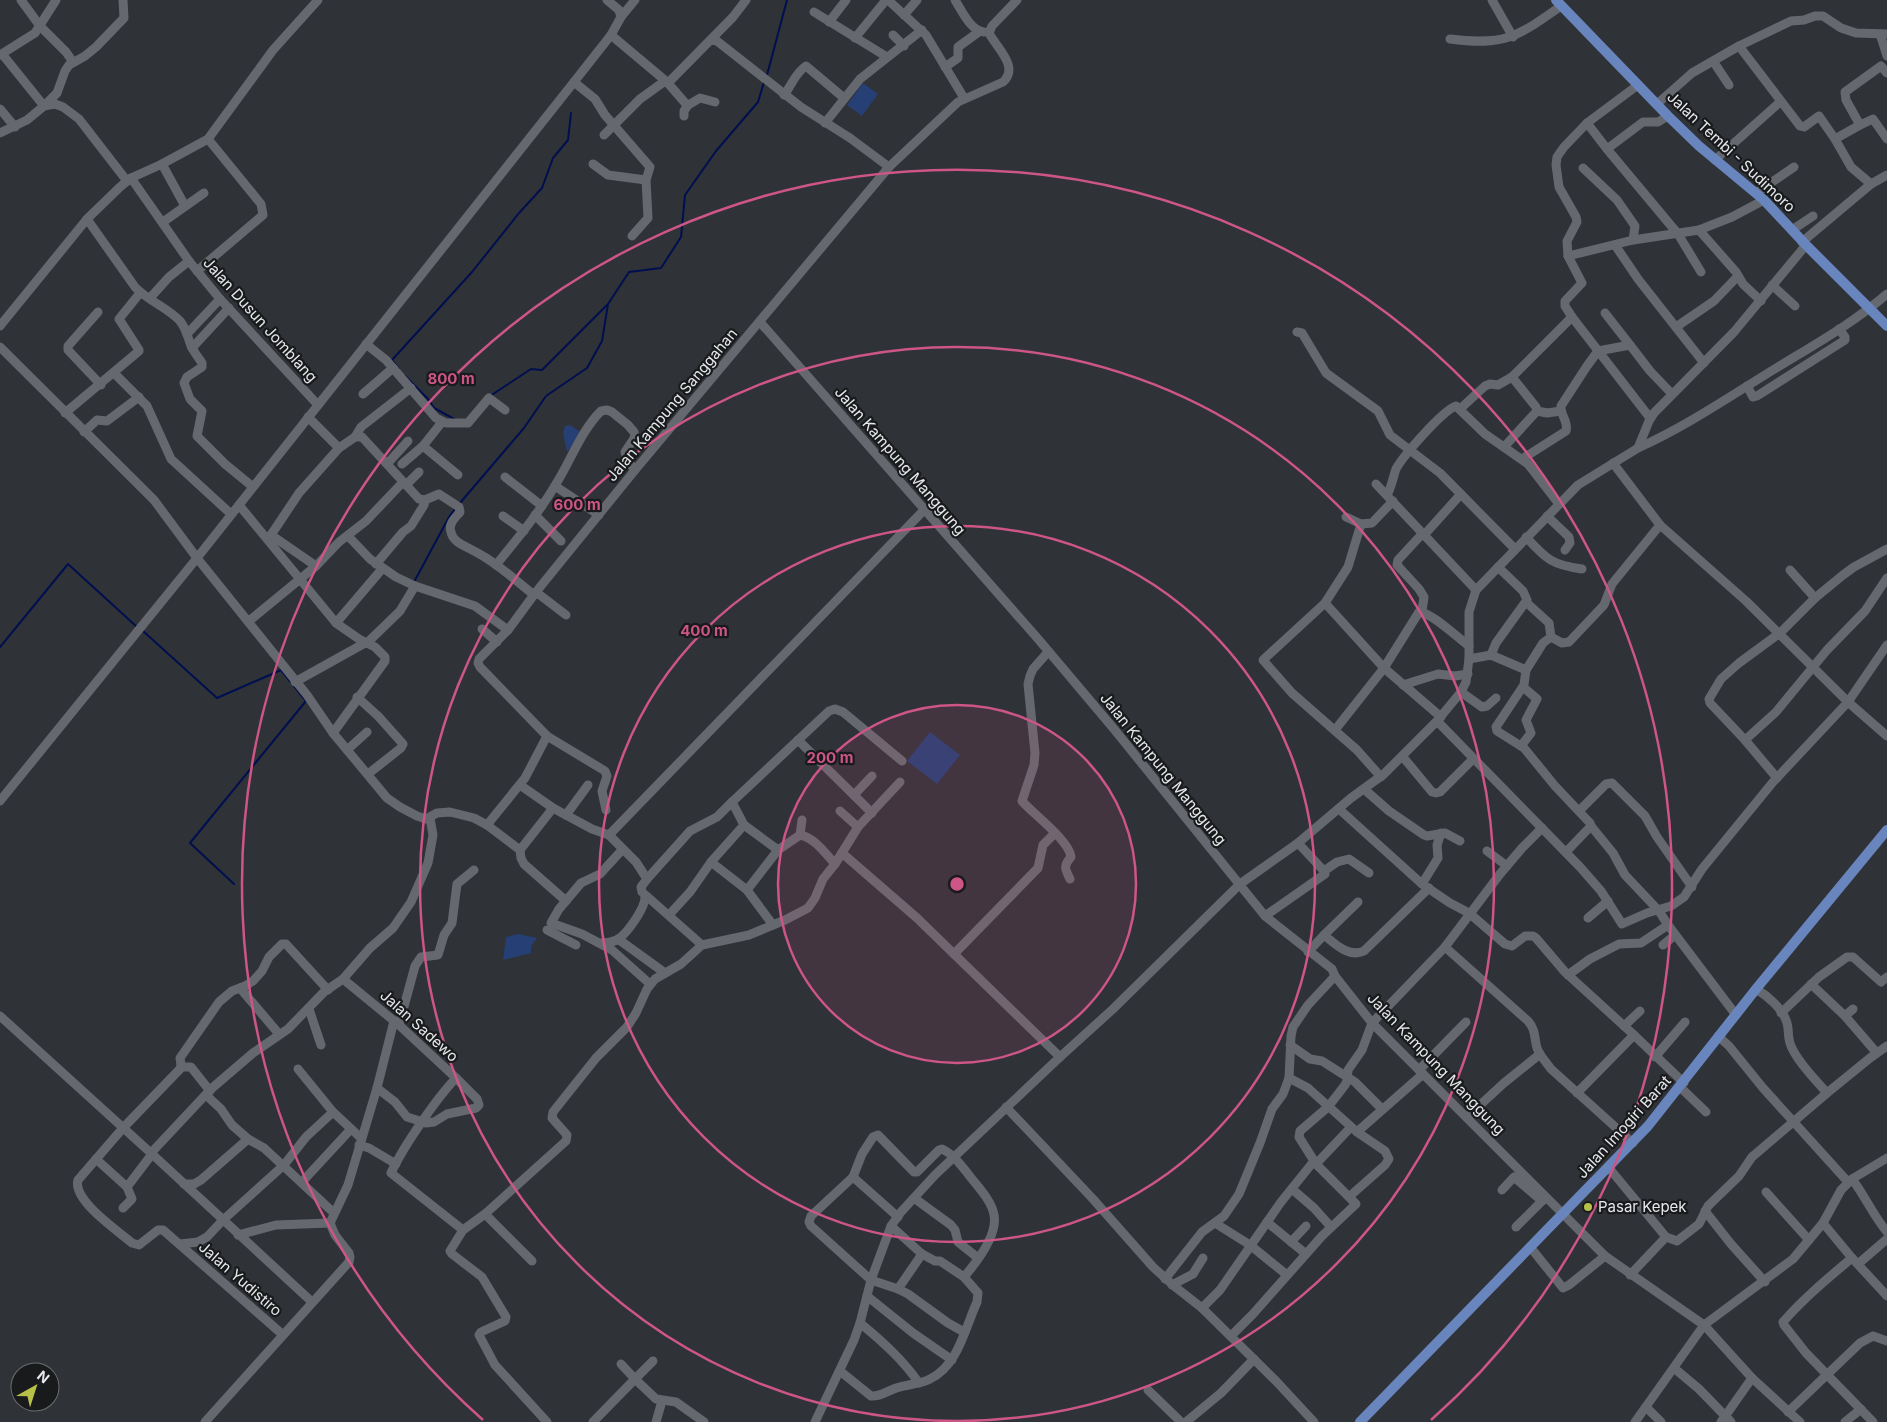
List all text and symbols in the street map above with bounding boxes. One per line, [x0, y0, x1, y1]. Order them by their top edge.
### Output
street label: Jalan Tembi - Sudimoro [1663, 87, 1799, 216]
street label: Jalan Dusun Jomblang [199, 253, 322, 386]
street label: Jalan Kampung Sanggahan [602, 324, 741, 485]
text: 800 m [427, 369, 475, 388]
street label: Jalan Kampung Manggung [831, 383, 970, 539]
text: 600 m [553, 495, 601, 514]
text: 400 m [680, 621, 728, 640]
street label: Jalan Kampung Manggung [1096, 689, 1231, 849]
text: 200 m [807, 748, 853, 767]
centre of rings [948, 875, 966, 893]
street label: Jalan Sadewo [376, 986, 462, 1066]
street label: Jalan Kampung Manggung [1363, 989, 1509, 1139]
street label: Jalan Imogiri Barat [1572, 1071, 1675, 1182]
place label: Pasar Kepek [1598, 1197, 1687, 1216]
marker: Pasar Kepek [1582, 1201, 1594, 1213]
street label: Jalan Yudistiro [195, 1237, 286, 1320]
north arrow [10, 1362, 60, 1412]
text: N [34, 1367, 53, 1386]

